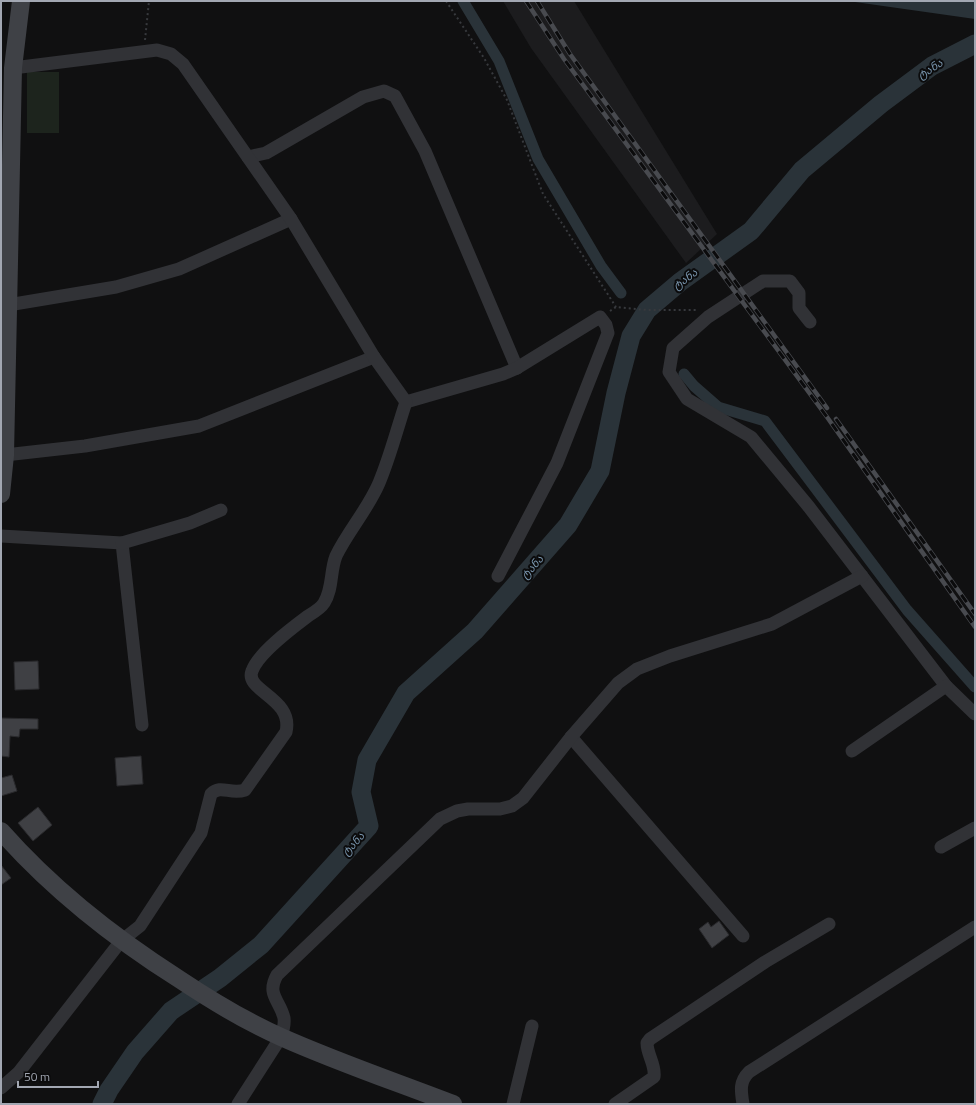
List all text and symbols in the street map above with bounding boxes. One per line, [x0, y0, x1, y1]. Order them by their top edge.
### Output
water label: ტანა [914, 54, 947, 83]
water label: ტანა [669, 264, 701, 294]
water label: ტანა [517, 551, 548, 583]
water label: ტანა [338, 828, 369, 859]
scale bar [18, 1063, 98, 1089]
text: 50 m [24, 1067, 50, 1086]

